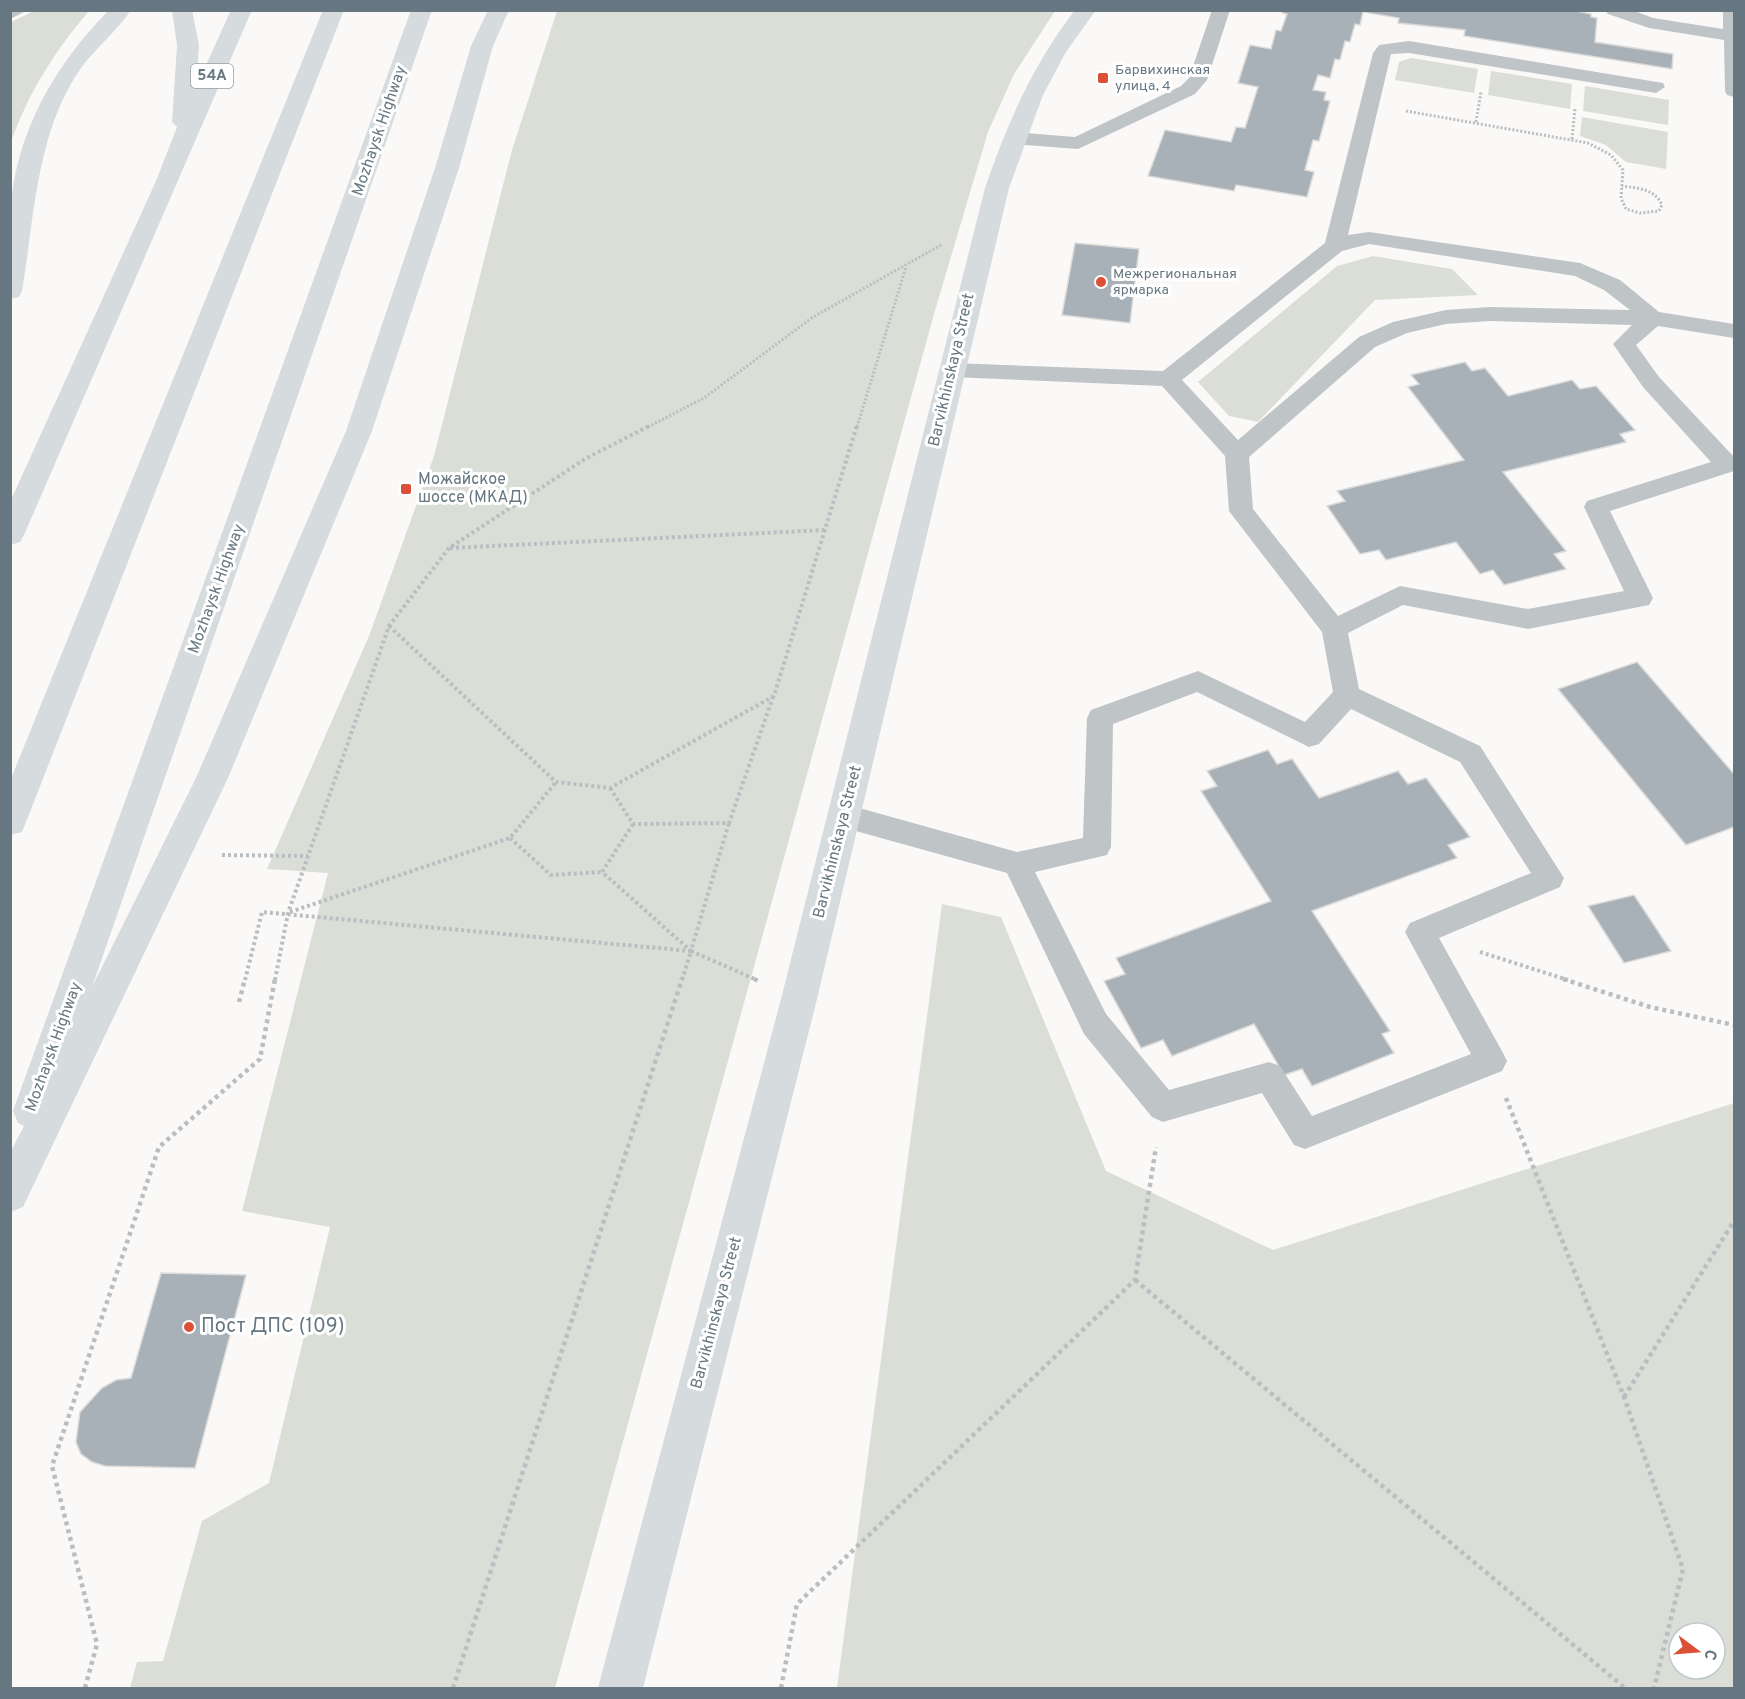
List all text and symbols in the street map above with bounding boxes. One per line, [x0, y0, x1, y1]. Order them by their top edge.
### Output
place label: Барвихинская улица, 4 [1115, 62, 1210, 95]
street label: Mozhaysk Highway [348, 63, 412, 199]
road number: 54А [191, 64, 233, 88]
marker: Барвихинская улица, 4 [1096, 71, 1110, 85]
place label: Межрегиональная ярмарка [1113, 266, 1237, 299]
marker: Межрегиональная ярмарка [1094, 275, 1108, 289]
street label: Barvikhinskaya Street [925, 291, 979, 449]
place label: Можайское шоссе (МКАД) [418, 470, 528, 508]
marker: Можайское шоссе (МКАД) [399, 482, 413, 496]
street label: Mozhaysk Highway [184, 522, 250, 656]
street label: Barvikhinskaya Street [809, 763, 867, 921]
street label: Mozhaysk Highway [21, 980, 87, 1114]
street label: Barvikhinskaya Street [687, 1235, 747, 1391]
place label: Пост ДПС (109) [201, 1314, 345, 1340]
marker: Пост ДПС (109) [182, 1320, 196, 1334]
north arrow [1667, 1621, 1727, 1681]
text: С [1698, 1647, 1721, 1662]

